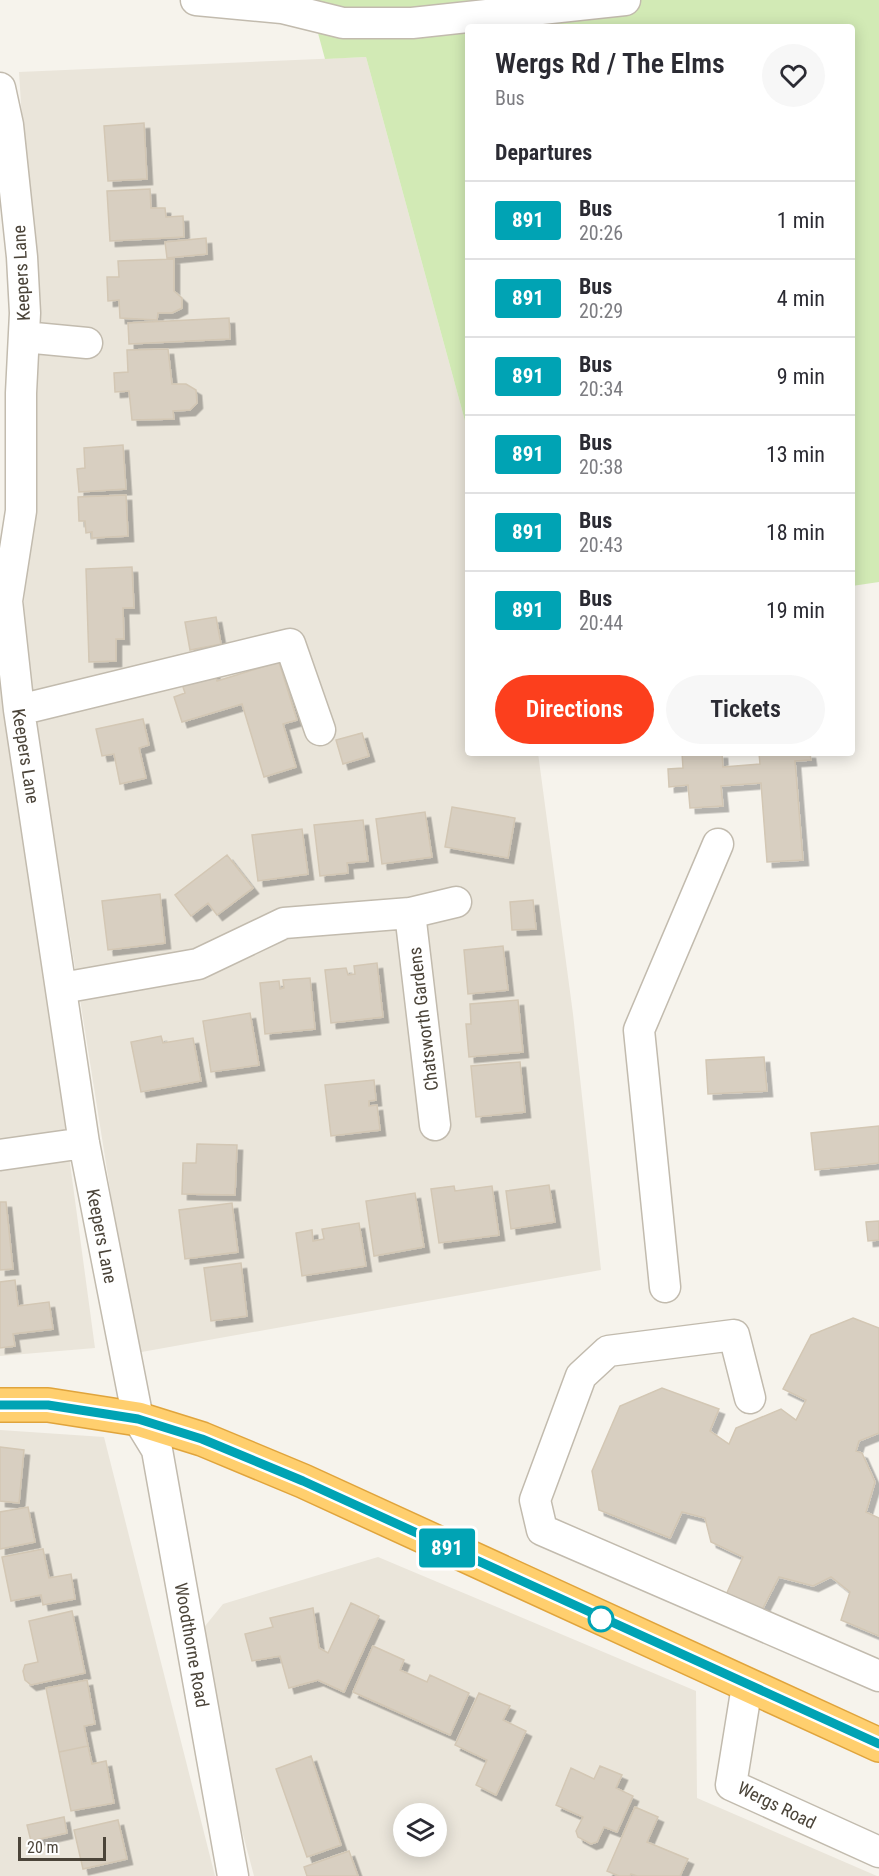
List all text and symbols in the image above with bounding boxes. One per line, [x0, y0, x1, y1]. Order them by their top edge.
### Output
button: heart [762, 44, 825, 107]
text: Wergs Rd / The Elms [495, 47, 725, 80]
text: Bus [495, 86, 525, 110]
text: Departures [495, 140, 592, 165]
text: Bus [579, 196, 612, 221]
text: 891 [512, 208, 544, 232]
text: 1 min [777, 208, 825, 233]
text: 20:26 [579, 221, 623, 245]
street label: Keepers Lane [8, 225, 34, 321]
text: Bus [579, 274, 612, 299]
text: 891 [512, 286, 544, 310]
text: 4 min [777, 286, 825, 311]
text: 20:29 [579, 299, 623, 323]
text: Bus [579, 352, 612, 377]
text: 891 [512, 364, 544, 388]
text: 9 min [777, 364, 825, 389]
text: 20:34 [579, 377, 623, 401]
text: Bus [579, 430, 612, 455]
text: 891 [512, 442, 544, 466]
text: 13 min [766, 442, 825, 467]
text: 20:38 [579, 455, 623, 479]
text: Bus [579, 508, 612, 533]
text: 891 [512, 520, 544, 544]
text: 18 min [766, 520, 825, 545]
text: 20:43 [579, 533, 623, 557]
text: Bus [579, 586, 612, 611]
text: 891 [512, 598, 544, 622]
text: 19 min [766, 598, 825, 623]
text: 20:44 [579, 611, 623, 635]
button: Directions [495, 675, 654, 744]
button: Tickets [666, 675, 825, 744]
street label: Keepers Lane [8, 707, 44, 805]
street label: Chatsworth Gardens [404, 946, 442, 1092]
street label: Keepers Lane [83, 1187, 121, 1285]
line badge: 891 [412, 1528, 482, 1568]
text: 891 [431, 1536, 463, 1560]
street label: Woodthorne Road [171, 1581, 213, 1709]
unlabelled marker [588, 1606, 614, 1632]
street label: Wergs Road [734, 1777, 820, 1833]
map controls [393, 1803, 447, 1857]
button: layers [393, 1803, 447, 1857]
scale bar [18, 1834, 106, 1862]
text: 20 m [27, 1838, 59, 1857]

